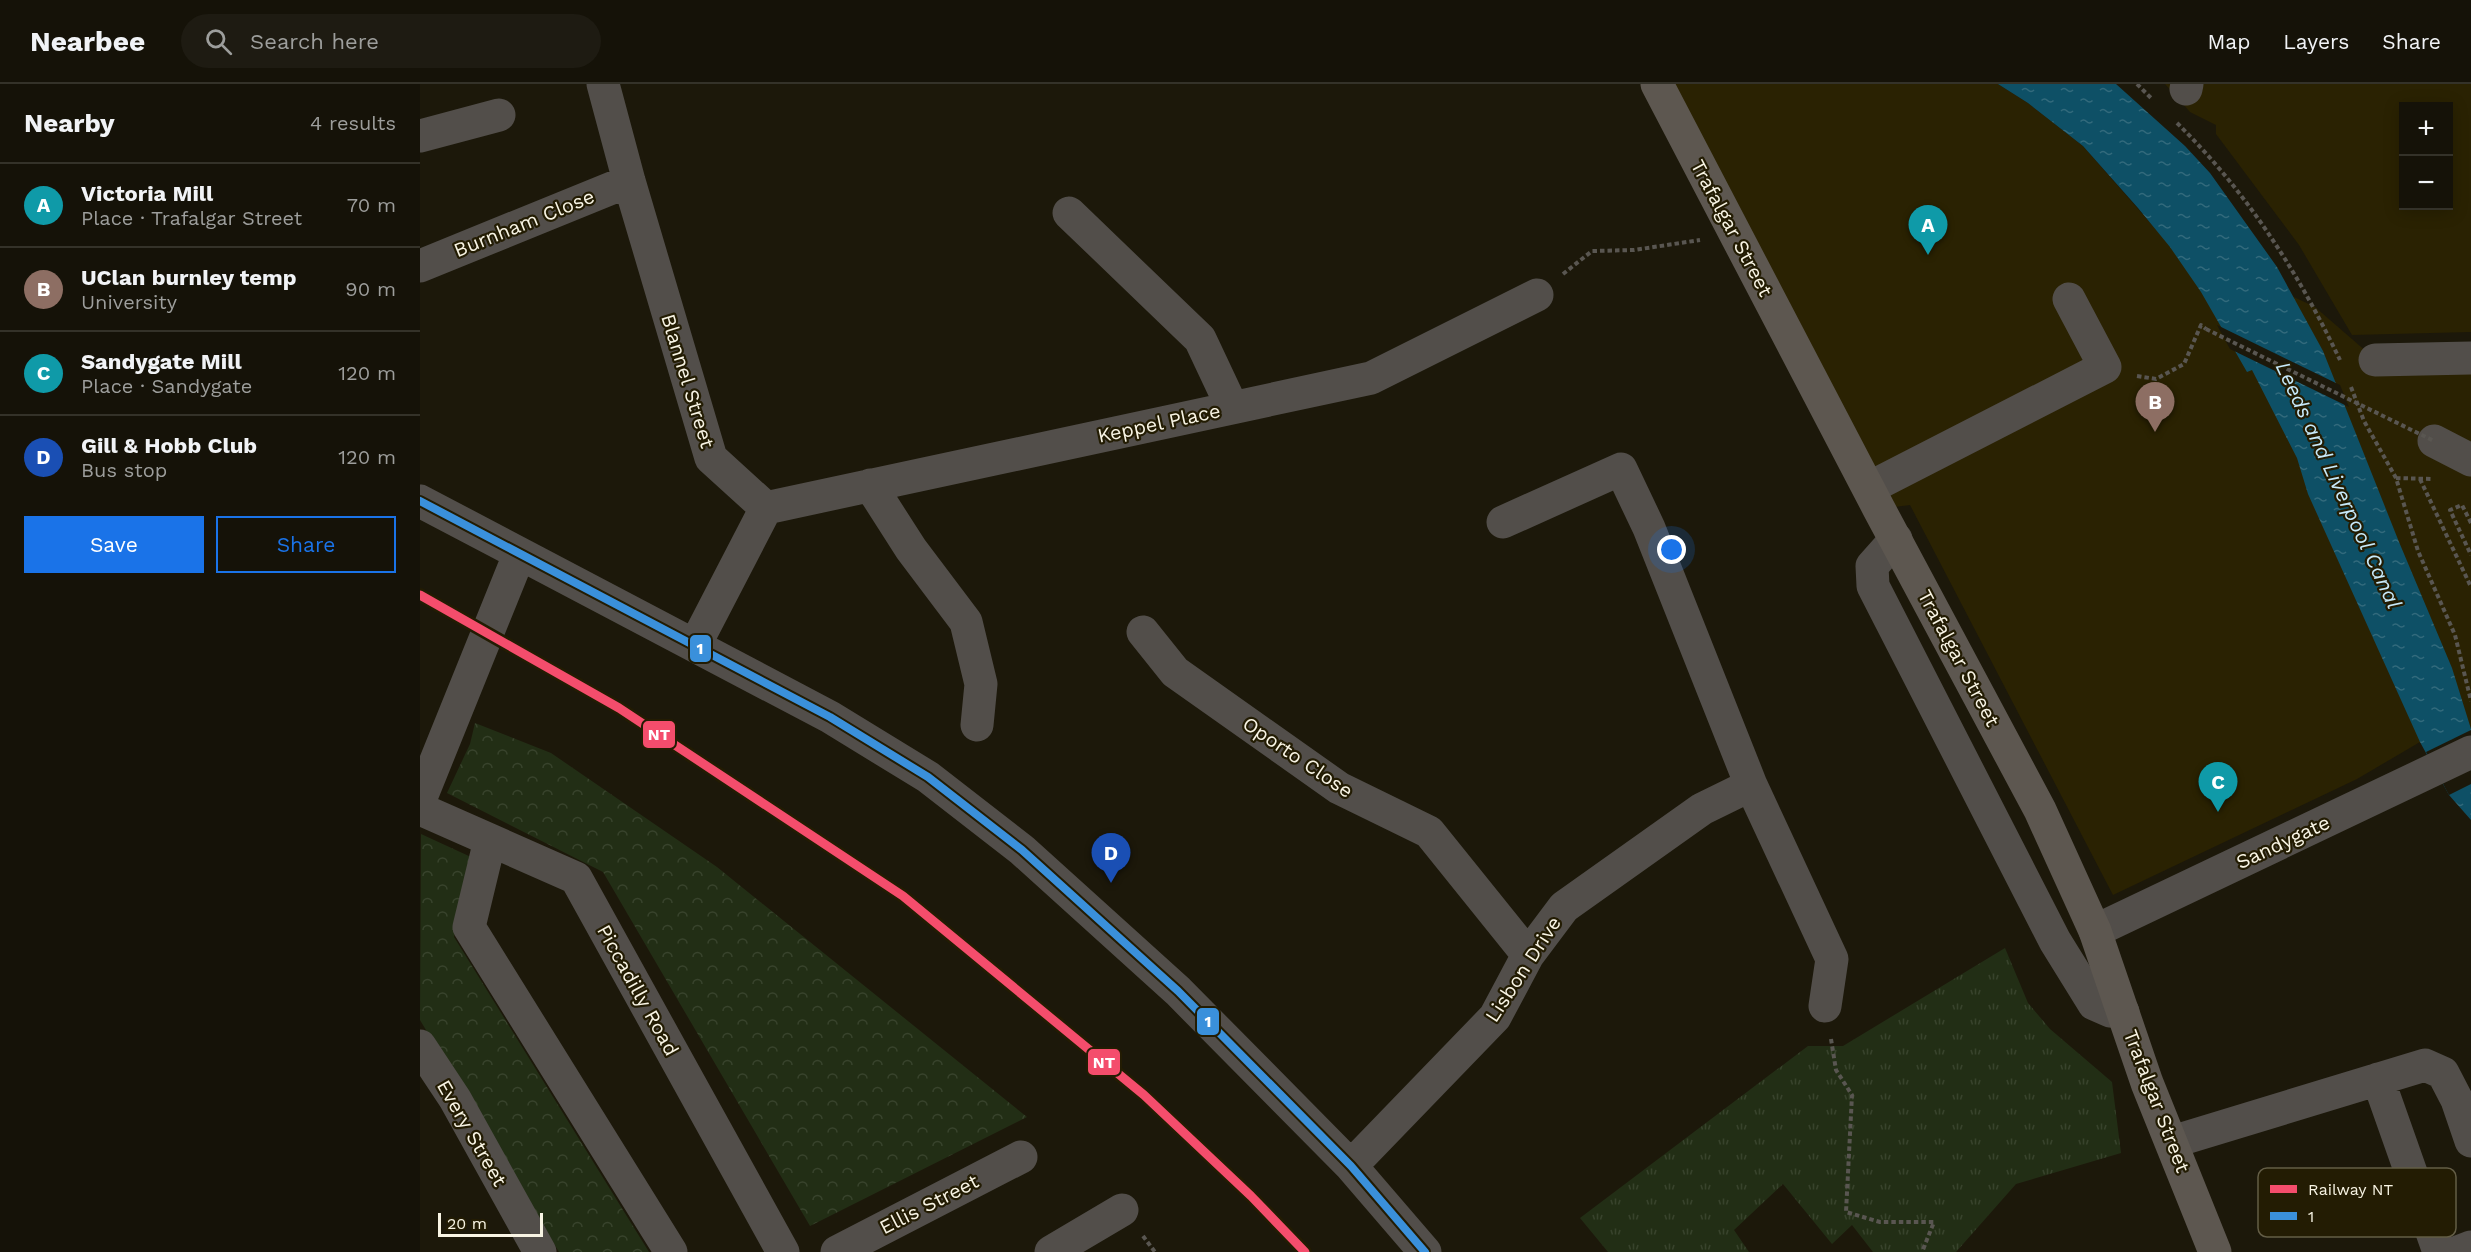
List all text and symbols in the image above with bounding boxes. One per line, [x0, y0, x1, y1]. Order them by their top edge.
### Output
search box [181, 14, 601, 68]
text: Nearbee [30, 25, 145, 58]
icon: search [202, 25, 235, 58]
text: Search here [250, 29, 379, 54]
text: Map [2207, 29, 2250, 54]
text: Layers [2283, 29, 2349, 54]
text: Share [2382, 29, 2441, 54]
map controls [2399, 102, 2453, 210]
button: + [2399, 102, 2453, 156]
text: Nearby [24, 108, 115, 138]
text: 4 results [310, 111, 396, 135]
street label: Trafalgar Street [1686, 156, 1778, 301]
button: − [2399, 156, 2453, 210]
text: Victoria Mill [81, 181, 213, 206]
street label: Burnham Close [450, 184, 598, 262]
text: A [37, 193, 50, 217]
text: 70 m [347, 193, 396, 217]
text: Place · Trafalgar Street [81, 206, 302, 230]
pin: A [1908, 206, 1948, 255]
text: UClan burnley temp [81, 265, 297, 290]
text: B [37, 277, 50, 301]
text: 90 m [345, 277, 396, 301]
text: University [81, 290, 177, 314]
street label: Blannel Street [656, 311, 720, 452]
text: Sandygate Mill [81, 349, 242, 374]
water label: Leeds and Liverpool Canal [2271, 357, 2407, 613]
text: C [37, 361, 50, 385]
text: 120 m [338, 361, 396, 385]
text: Place · Sandygate [81, 374, 252, 398]
pin: B [2136, 382, 2174, 432]
street label: Keppel Place [1095, 398, 1223, 448]
text: Gill & Hobb Club [81, 433, 257, 458]
text: D [36, 445, 51, 469]
text: 120 m [338, 445, 396, 469]
text: Bus stop [81, 458, 167, 482]
button: Save [24, 516, 204, 573]
button: Share [216, 516, 396, 573]
your location [1657, 535, 1686, 564]
street label: Trafalgar Street [1913, 586, 2005, 731]
line badge: 1 [689, 634, 712, 663]
text: 1 [697, 639, 703, 658]
street label: Oporto Close [1238, 711, 1358, 803]
line badge: NT [642, 720, 676, 749]
text: NT [648, 725, 671, 744]
pin: C [2198, 762, 2238, 812]
street label: Sandygate [2232, 810, 2334, 874]
pin: D [1092, 834, 1130, 883]
street label: Lisbon Drive [1480, 912, 1566, 1026]
street label: Piccadilly Road [592, 920, 684, 1060]
line badge: 1 [1196, 1007, 1220, 1036]
text: 1 [1205, 1012, 1211, 1031]
street label: Trafalgar Street [2119, 1026, 2196, 1176]
line badge: NT [1087, 1048, 1121, 1076]
text: NT [1093, 1053, 1116, 1072]
street label: Every Street [432, 1075, 512, 1191]
legend [2258, 1168, 2456, 1237]
street label: Ellis Street [875, 1169, 983, 1239]
text: Railway NT [2308, 1180, 2393, 1199]
text: 1 [2308, 1207, 2314, 1226]
scale bar [438, 1210, 543, 1238]
text: 20 m [447, 1214, 487, 1233]

